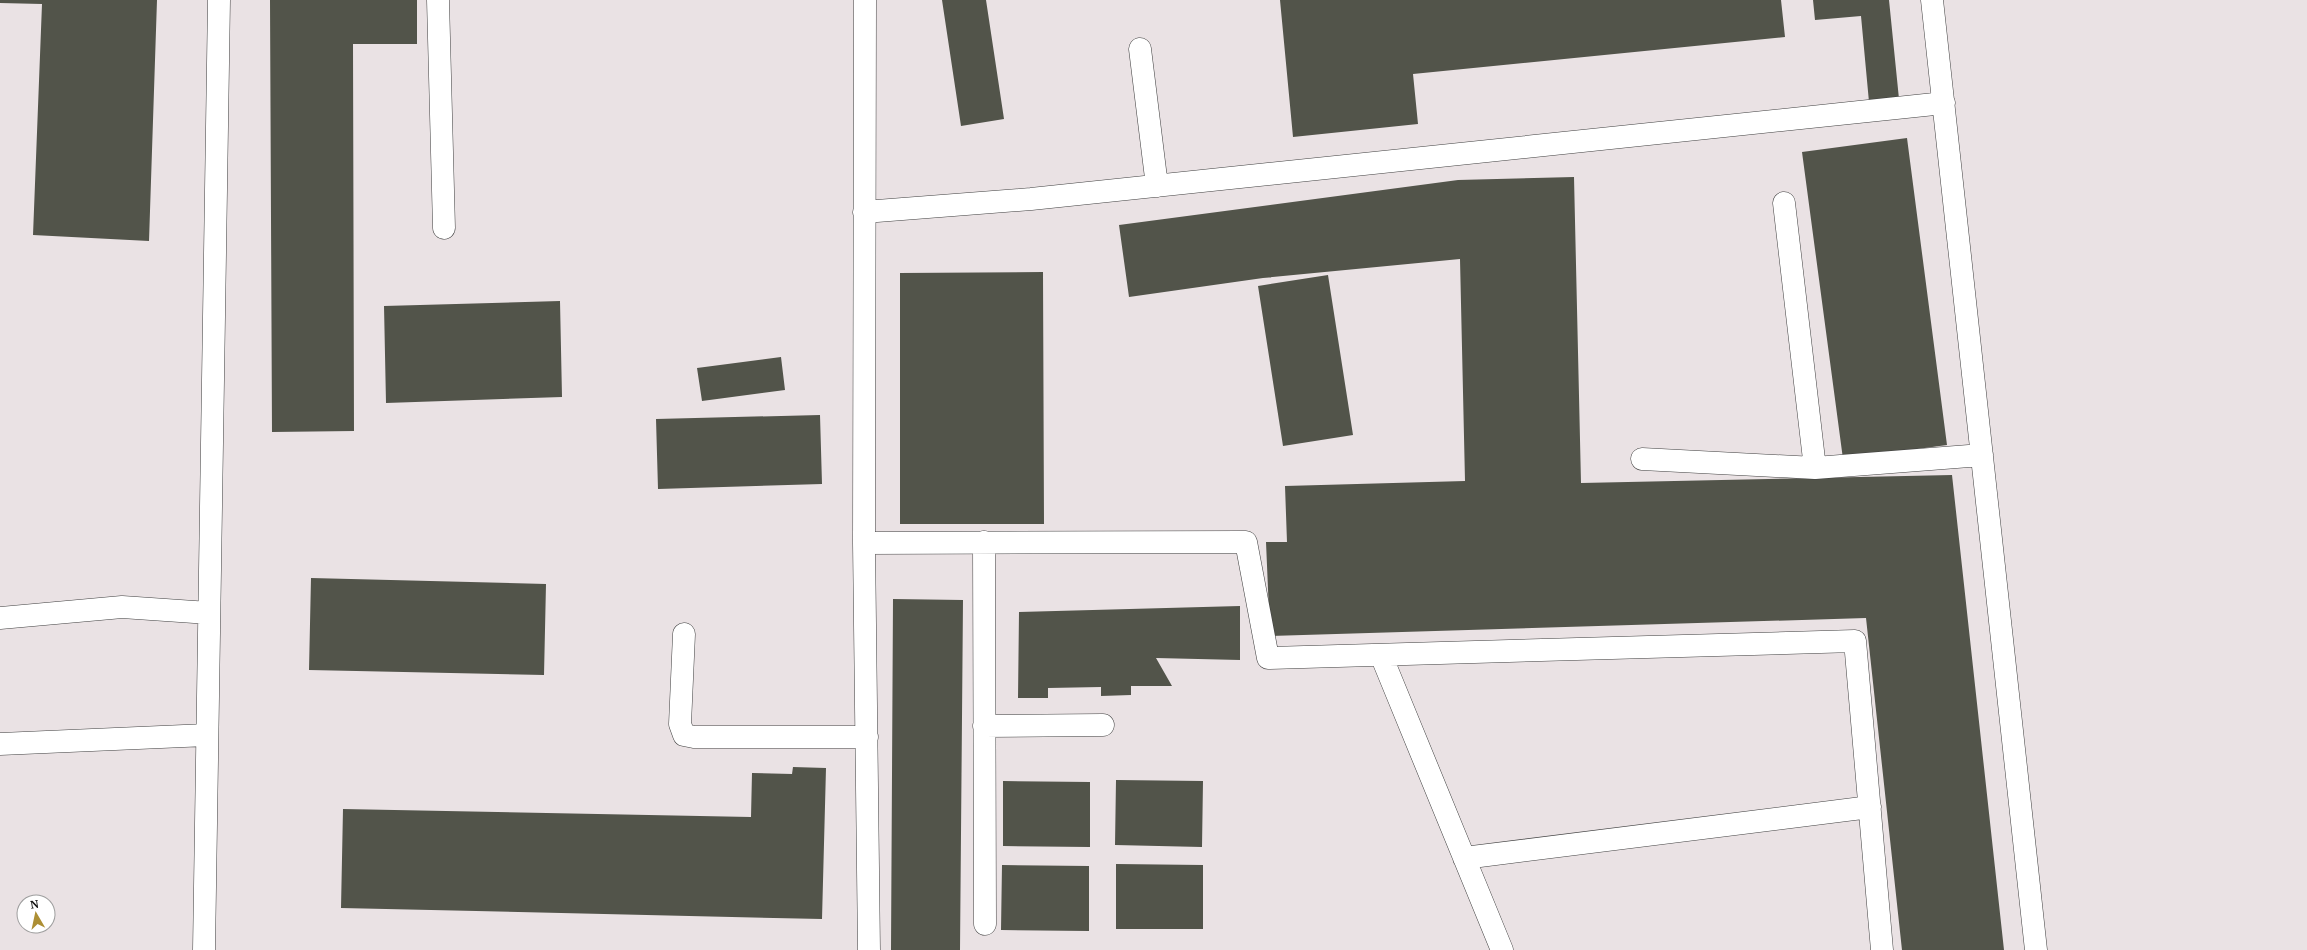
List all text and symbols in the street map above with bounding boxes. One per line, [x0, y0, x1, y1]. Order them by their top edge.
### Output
north arrow [16, 894, 56, 934]
text: N [29, 896, 40, 912]

